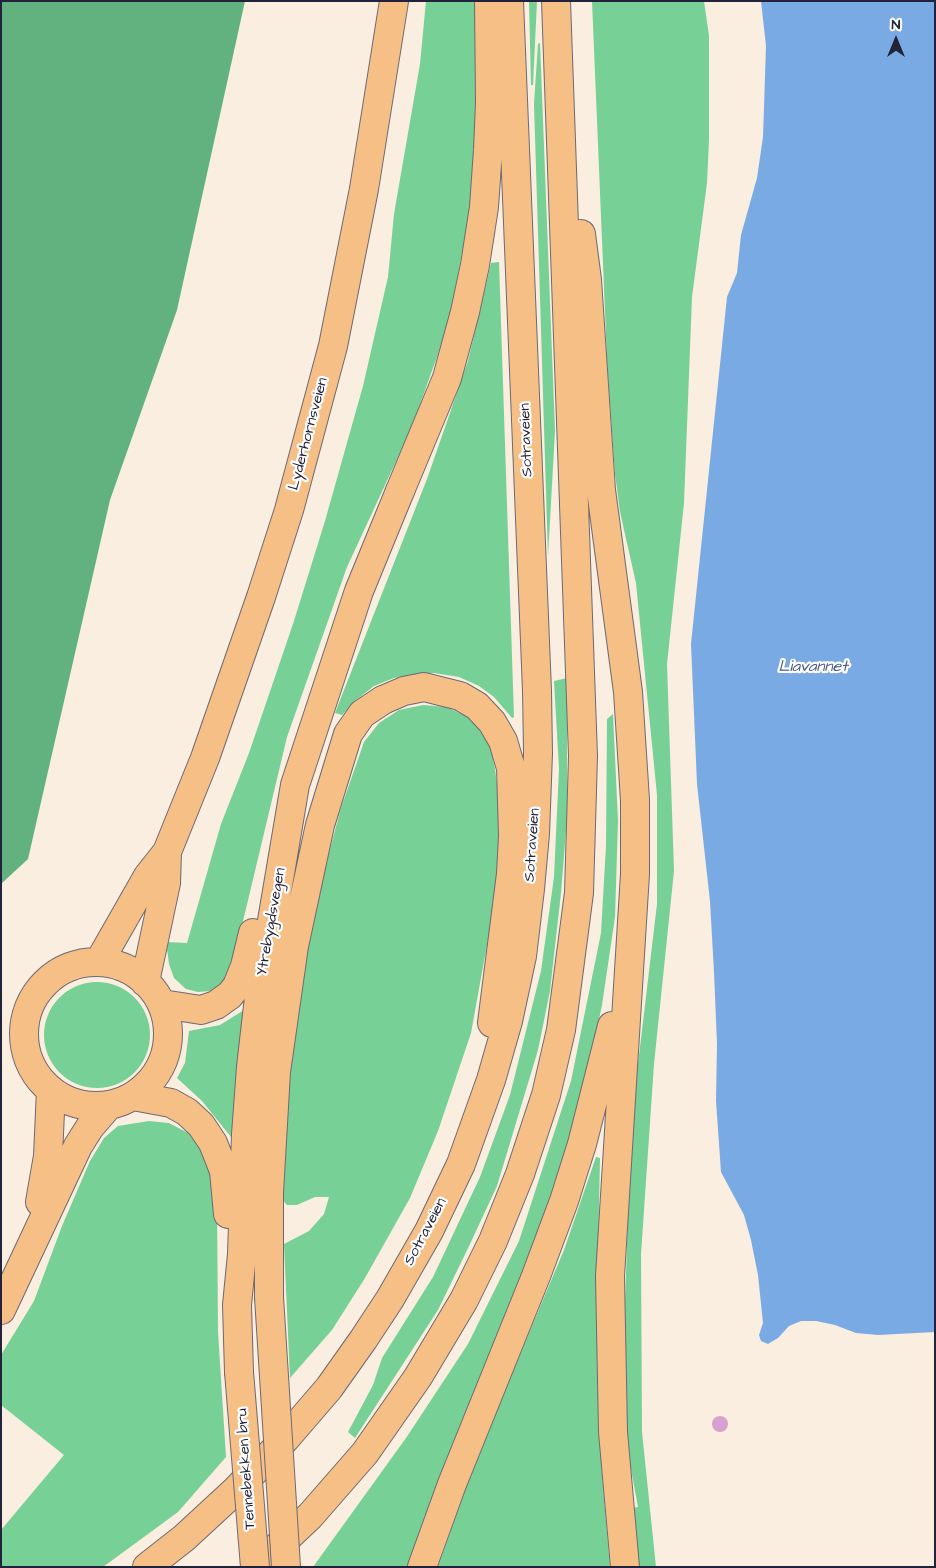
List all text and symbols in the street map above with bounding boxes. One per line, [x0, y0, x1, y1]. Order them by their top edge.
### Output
north arrow [871, 15, 921, 65]
text: N [892, 15, 900, 35]
street label: Lyderhornsveien [285, 376, 333, 492]
street label: Sotraveien [517, 403, 537, 477]
water label: Liavannet [778, 658, 848, 678]
street label: Sotraveien [521, 808, 545, 882]
street label: Ytrebygdsvegen [254, 867, 290, 977]
street label: Sotraveien [401, 1195, 451, 1269]
street label: Tennebekken bru [234, 1408, 260, 1530]

